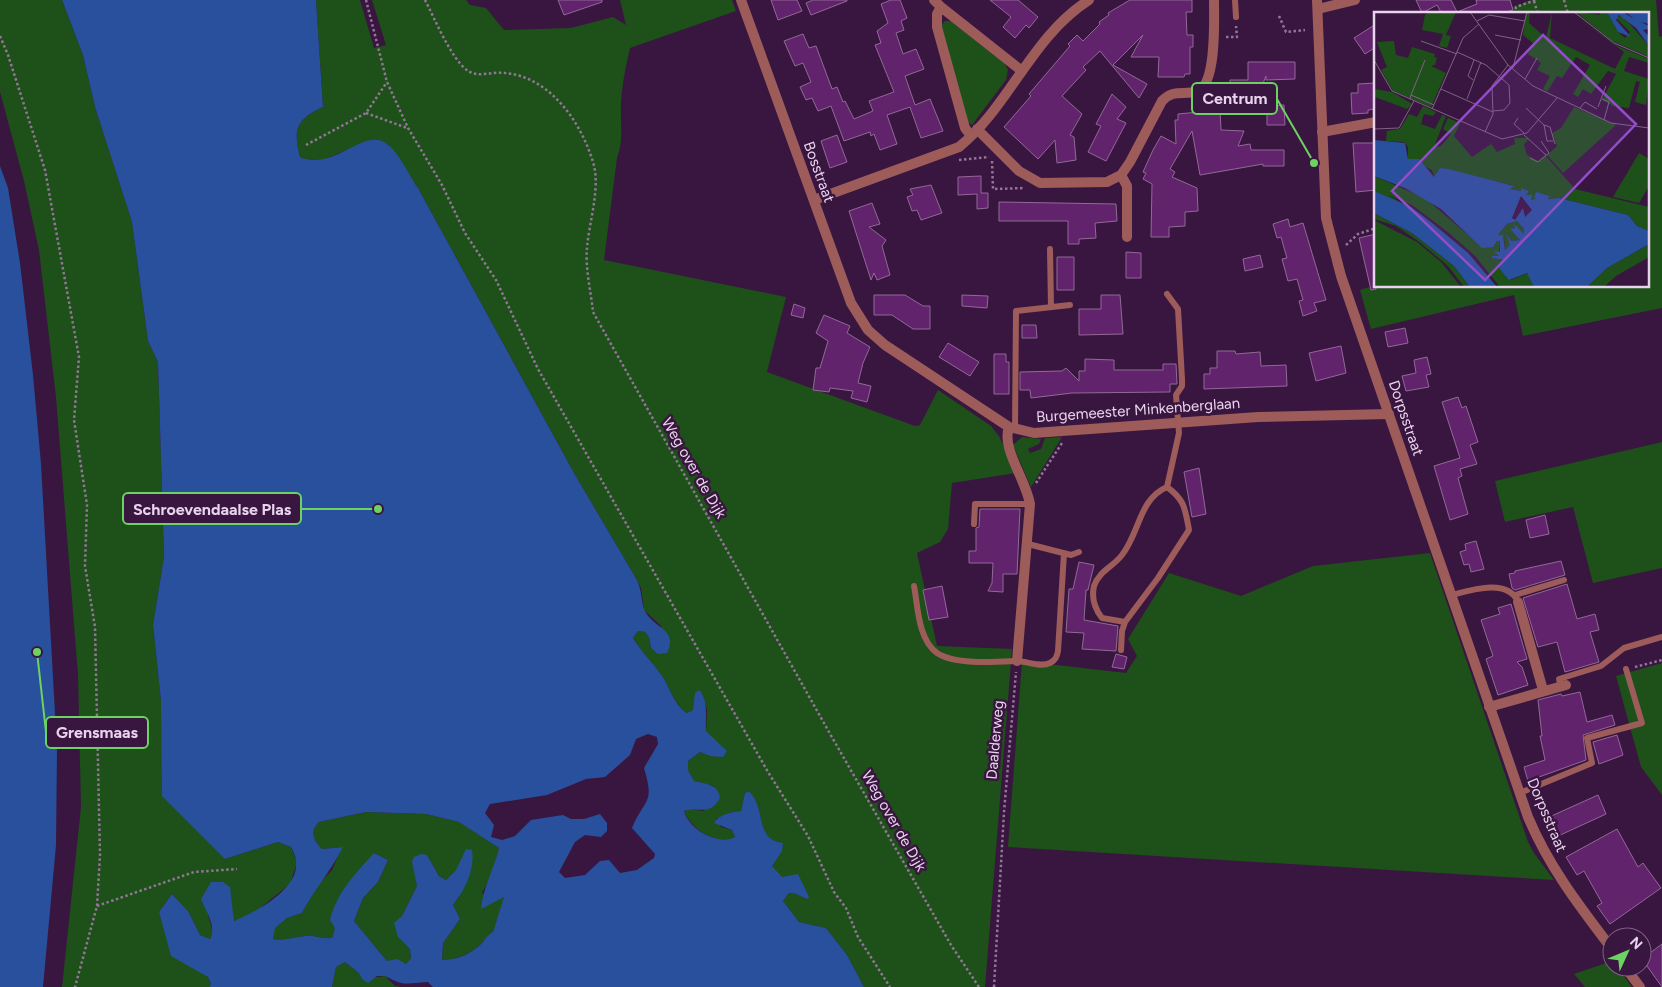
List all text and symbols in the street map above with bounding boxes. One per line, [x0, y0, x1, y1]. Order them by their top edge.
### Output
inset map [1374, 12, 1650, 288]
callout: Centrum [1192, 83, 1277, 114]
text: Centrum [1202, 89, 1268, 108]
street label: Bosstraat [800, 139, 838, 205]
street label: Dorpsstraat [1385, 378, 1427, 458]
street label: Burgemeester Minkenberglaan [1035, 394, 1241, 426]
street label: Weg over de Dijk [658, 414, 730, 522]
callout: Schroevendaalse Plas [123, 493, 301, 524]
text: Schroevendaalse Plas [133, 500, 292, 519]
street label: Daalderweg [983, 700, 1007, 780]
callout: Grensmaas [46, 717, 148, 748]
text: Grensmaas [56, 723, 138, 742]
street label: Weg over de Dijk [858, 767, 930, 875]
street label: Dorpsstraat [1523, 775, 1571, 855]
north arrow [1602, 927, 1652, 977]
text: N [1626, 934, 1646, 953]

